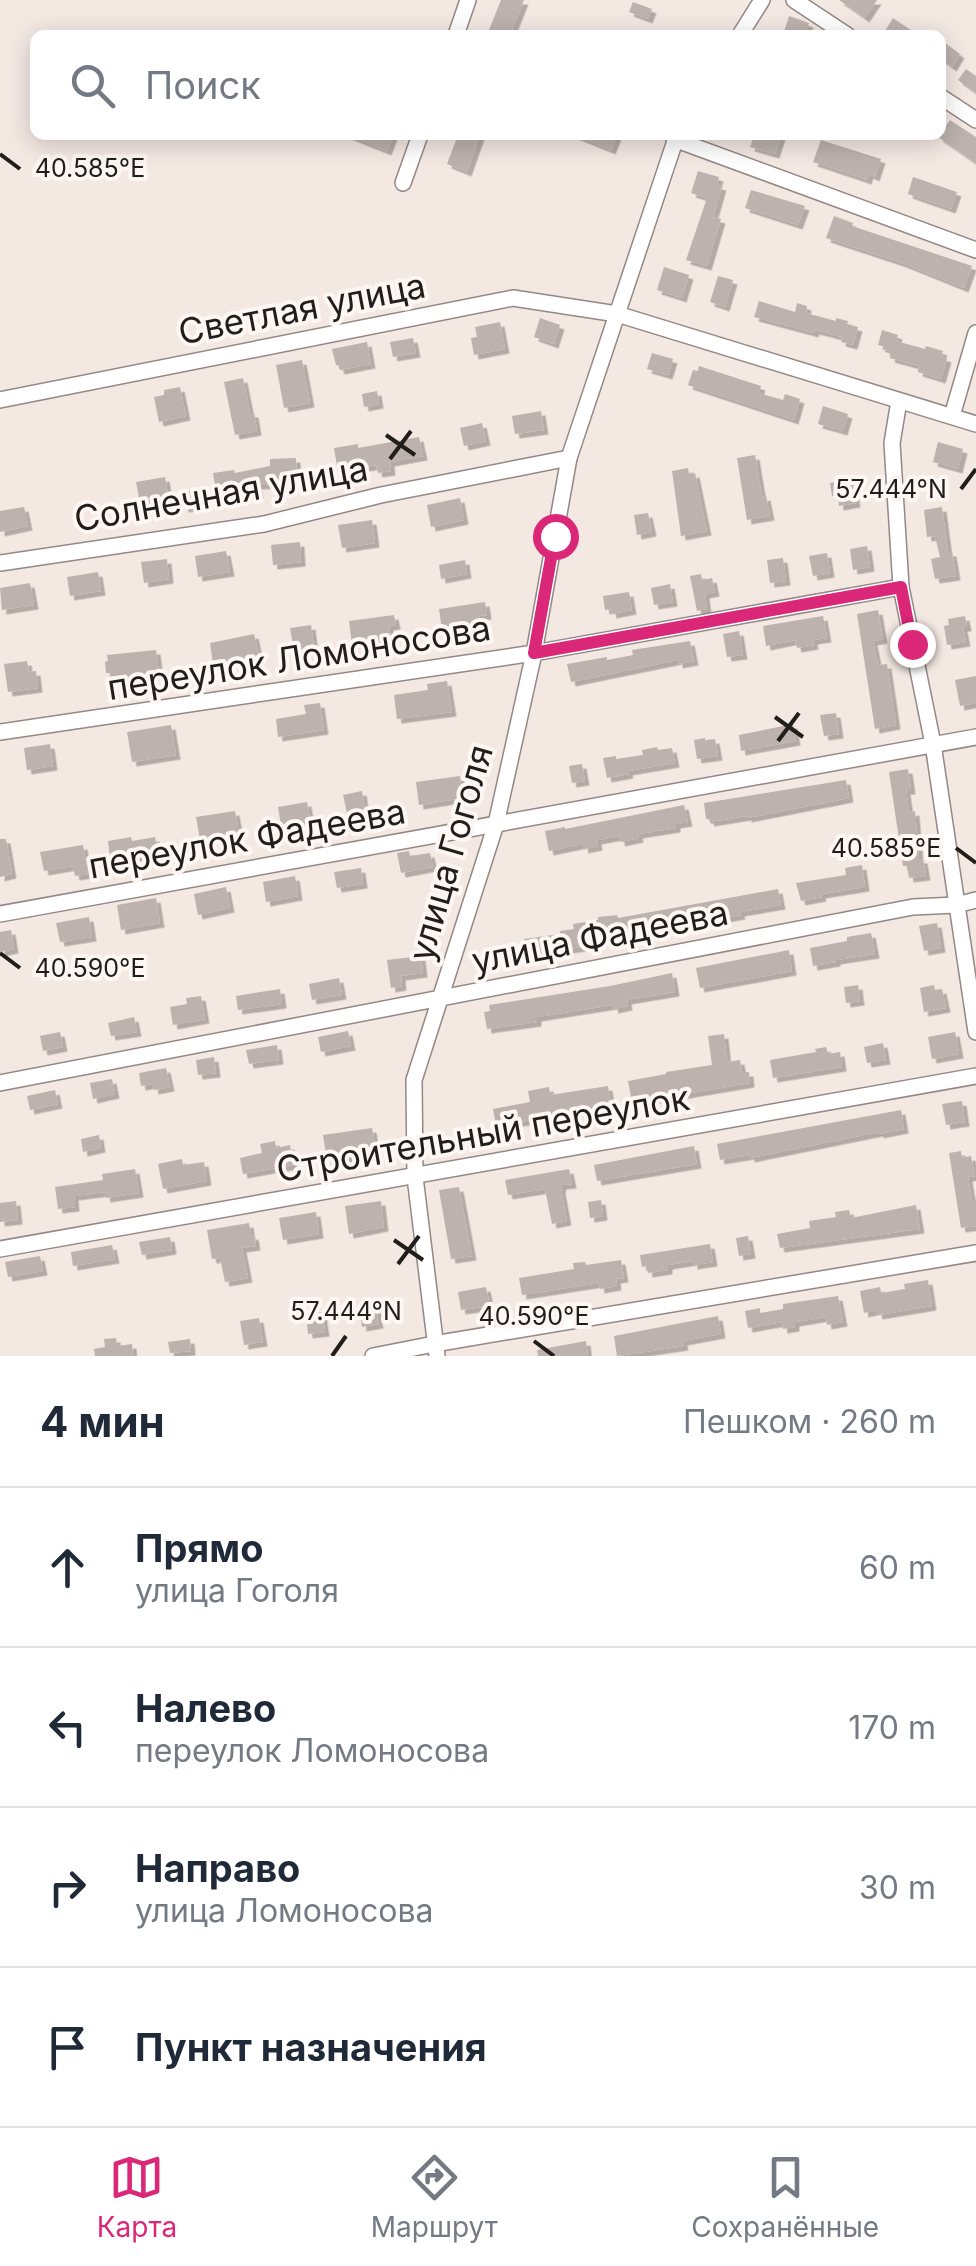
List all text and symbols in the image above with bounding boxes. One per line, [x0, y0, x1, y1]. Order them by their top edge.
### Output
search box [30, 30, 946, 140]
icon: search [65, 58, 120, 113]
text: Поиск [145, 62, 261, 108]
text: 40.585°E [35, 153, 145, 183]
street label: Светлая улица [175, 264, 429, 353]
street label: Солнечная улица [71, 447, 371, 540]
text: 57.444°N [835, 474, 947, 504]
route start [533, 514, 579, 560]
street label: переулок Ломоносова [104, 606, 493, 708]
route end [890, 622, 936, 668]
street label: улица Гоголя [399, 740, 501, 966]
street label: переулок Фадеева [85, 789, 409, 887]
text: 40.585°E [831, 833, 941, 863]
street label: улица Фадеева [468, 891, 732, 981]
text: 40.590°E [34, 953, 146, 983]
street label: Строительный переулок [273, 1076, 693, 1190]
text: 57.444°N [290, 1296, 402, 1326]
text: 40.590°E [478, 1301, 590, 1331]
text: 4 мин [40, 1396, 165, 1447]
text: Пешком · 260 m [683, 1402, 936, 1441]
text: Прямо [135, 1525, 263, 1571]
icon: ahead [40, 1540, 95, 1595]
text: 60 m [859, 1548, 936, 1587]
text: улица Гоголя [135, 1571, 339, 1610]
text: Налево [135, 1685, 276, 1731]
icon: left [40, 1700, 95, 1755]
text: 170 m [848, 1708, 936, 1747]
text: переулок Ломоносова [135, 1731, 489, 1770]
text: Направо [135, 1845, 300, 1891]
icon: right [40, 1860, 95, 1915]
text: 30 m [859, 1868, 936, 1907]
text: улица Ломоносова [135, 1891, 434, 1930]
icon: arrive [40, 2020, 95, 2075]
text: Пункт назначения [135, 2024, 487, 2070]
tab: Карта [97, 2150, 177, 2244]
tab: Маршрут [371, 2150, 498, 2244]
tab: Сохранённые [691, 2150, 879, 2244]

